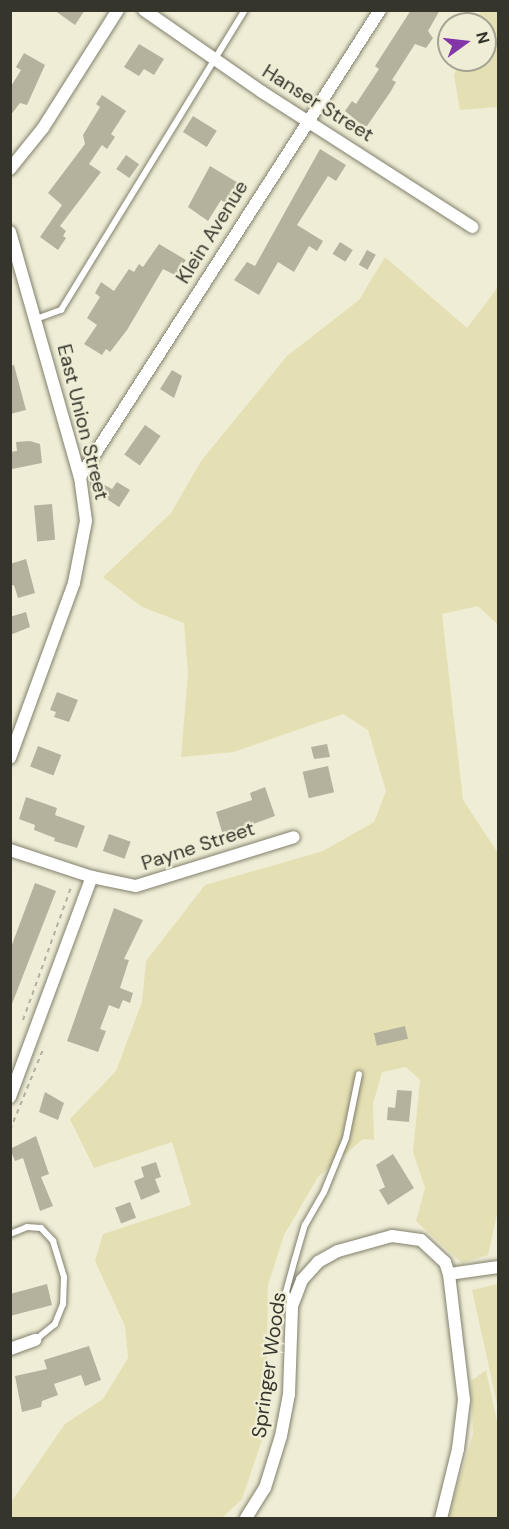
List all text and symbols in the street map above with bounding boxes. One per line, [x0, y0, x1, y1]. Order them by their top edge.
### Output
north arrow [437, 12, 497, 72]
text: N [471, 29, 495, 46]
street label: Hanser Street [258, 59, 378, 147]
street label: Klein Avenue [171, 176, 253, 288]
street label: East Union Street [52, 342, 114, 502]
street label: Payne Street [138, 816, 258, 876]
street label: Springer Woods [247, 1290, 291, 1440]

